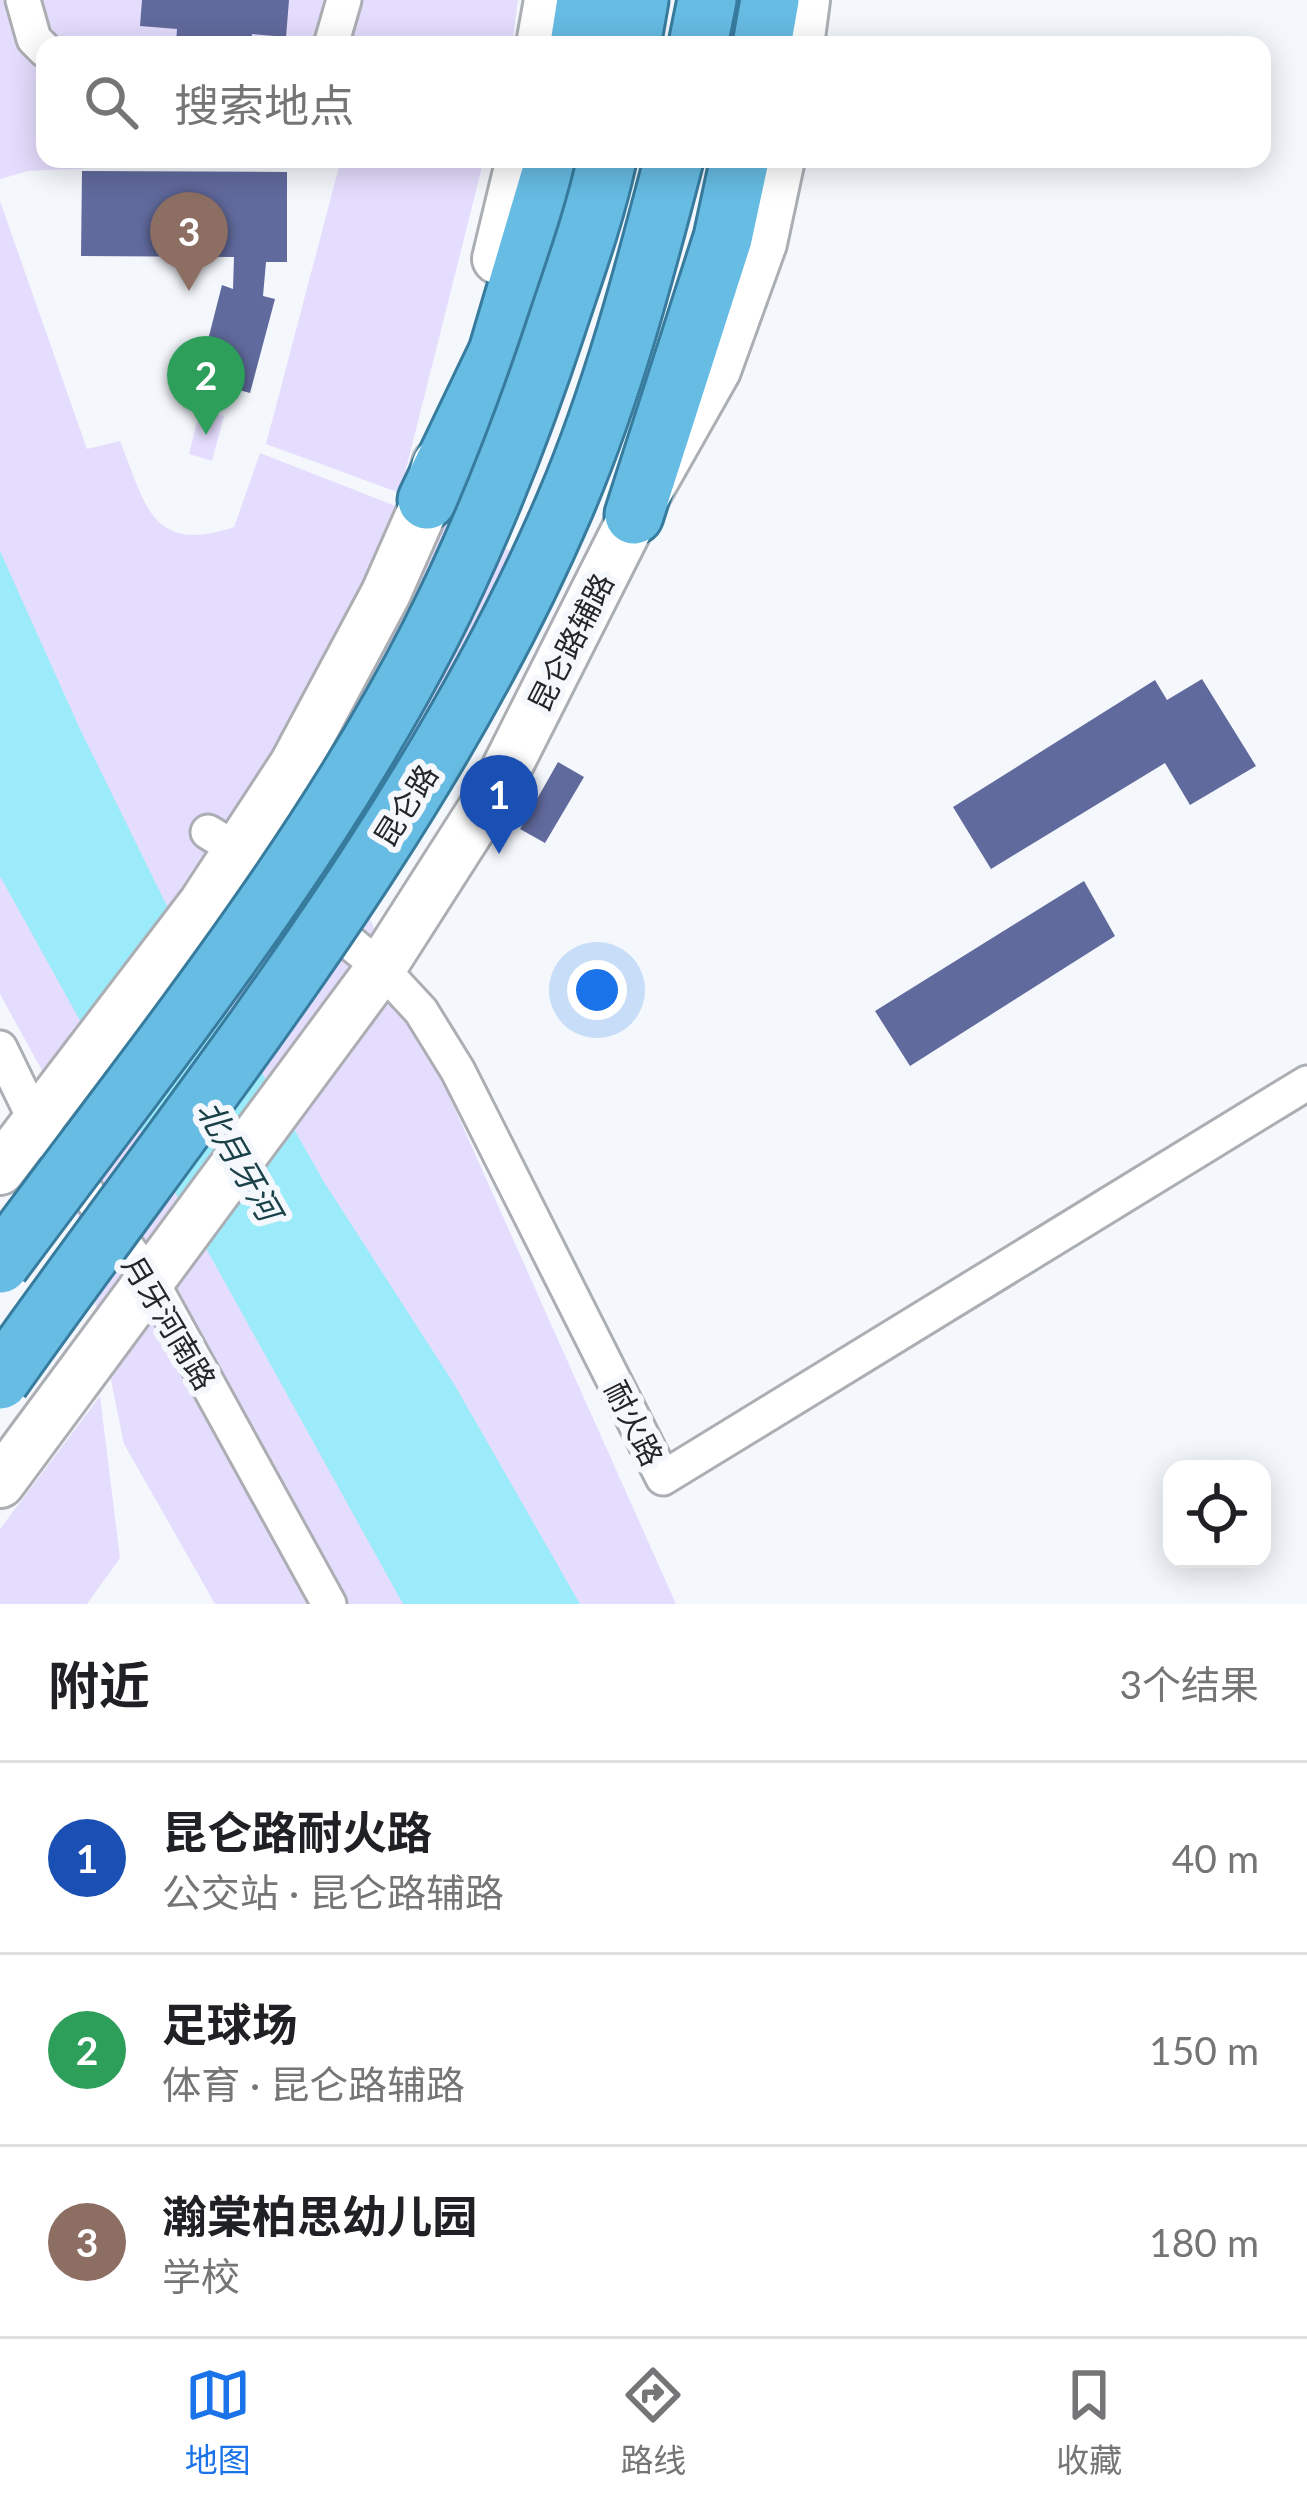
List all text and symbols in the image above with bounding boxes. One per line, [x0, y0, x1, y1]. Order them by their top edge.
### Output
search box [36, 36, 1271, 168]
icon: search [78, 69, 144, 135]
text: 搜索地点 [174, 78, 354, 132]
pin: 3 [150, 192, 228, 291]
pin: 2 [167, 336, 245, 435]
street label: 昆仑路辅路 [520, 567, 620, 717]
pin: 1 [460, 755, 538, 854]
street label: 昆仑路 [366, 757, 444, 853]
your location [567, 960, 627, 1020]
water label: 北月牙河 [190, 1093, 293, 1232]
street label: 月牙河南路 [116, 1248, 224, 1396]
street label: 耐火路 [599, 1375, 671, 1471]
map controls [1163, 1460, 1271, 1568]
button: locate [1163, 1460, 1271, 1568]
text: 附近 [48, 1654, 150, 1715]
text: 3个结果 [1119, 1661, 1259, 1707]
text: 昆仑路耐火路 [162, 1805, 432, 1859]
text: 1 [76, 1835, 98, 1881]
text: 40 m [1172, 1835, 1259, 1881]
text: 公交站 · 昆仑路辅路 [162, 1869, 504, 1915]
text: 足球场 [162, 1997, 297, 2051]
text: 2 [76, 2027, 98, 2073]
text: 150 m [1149, 2027, 1259, 2073]
text: 体育 · 昆仑路辅路 [162, 2061, 465, 2107]
text: 瀚棠柏思幼儿园 [162, 2189, 477, 2243]
text: 3 [76, 2219, 98, 2265]
text: 180 m [1149, 2219, 1259, 2265]
text: 学校 [162, 2253, 240, 2299]
tab: 地图 [185, 2362, 251, 2482]
tab: 路线 [620, 2362, 686, 2482]
tab: 收藏 [1056, 2362, 1122, 2482]

